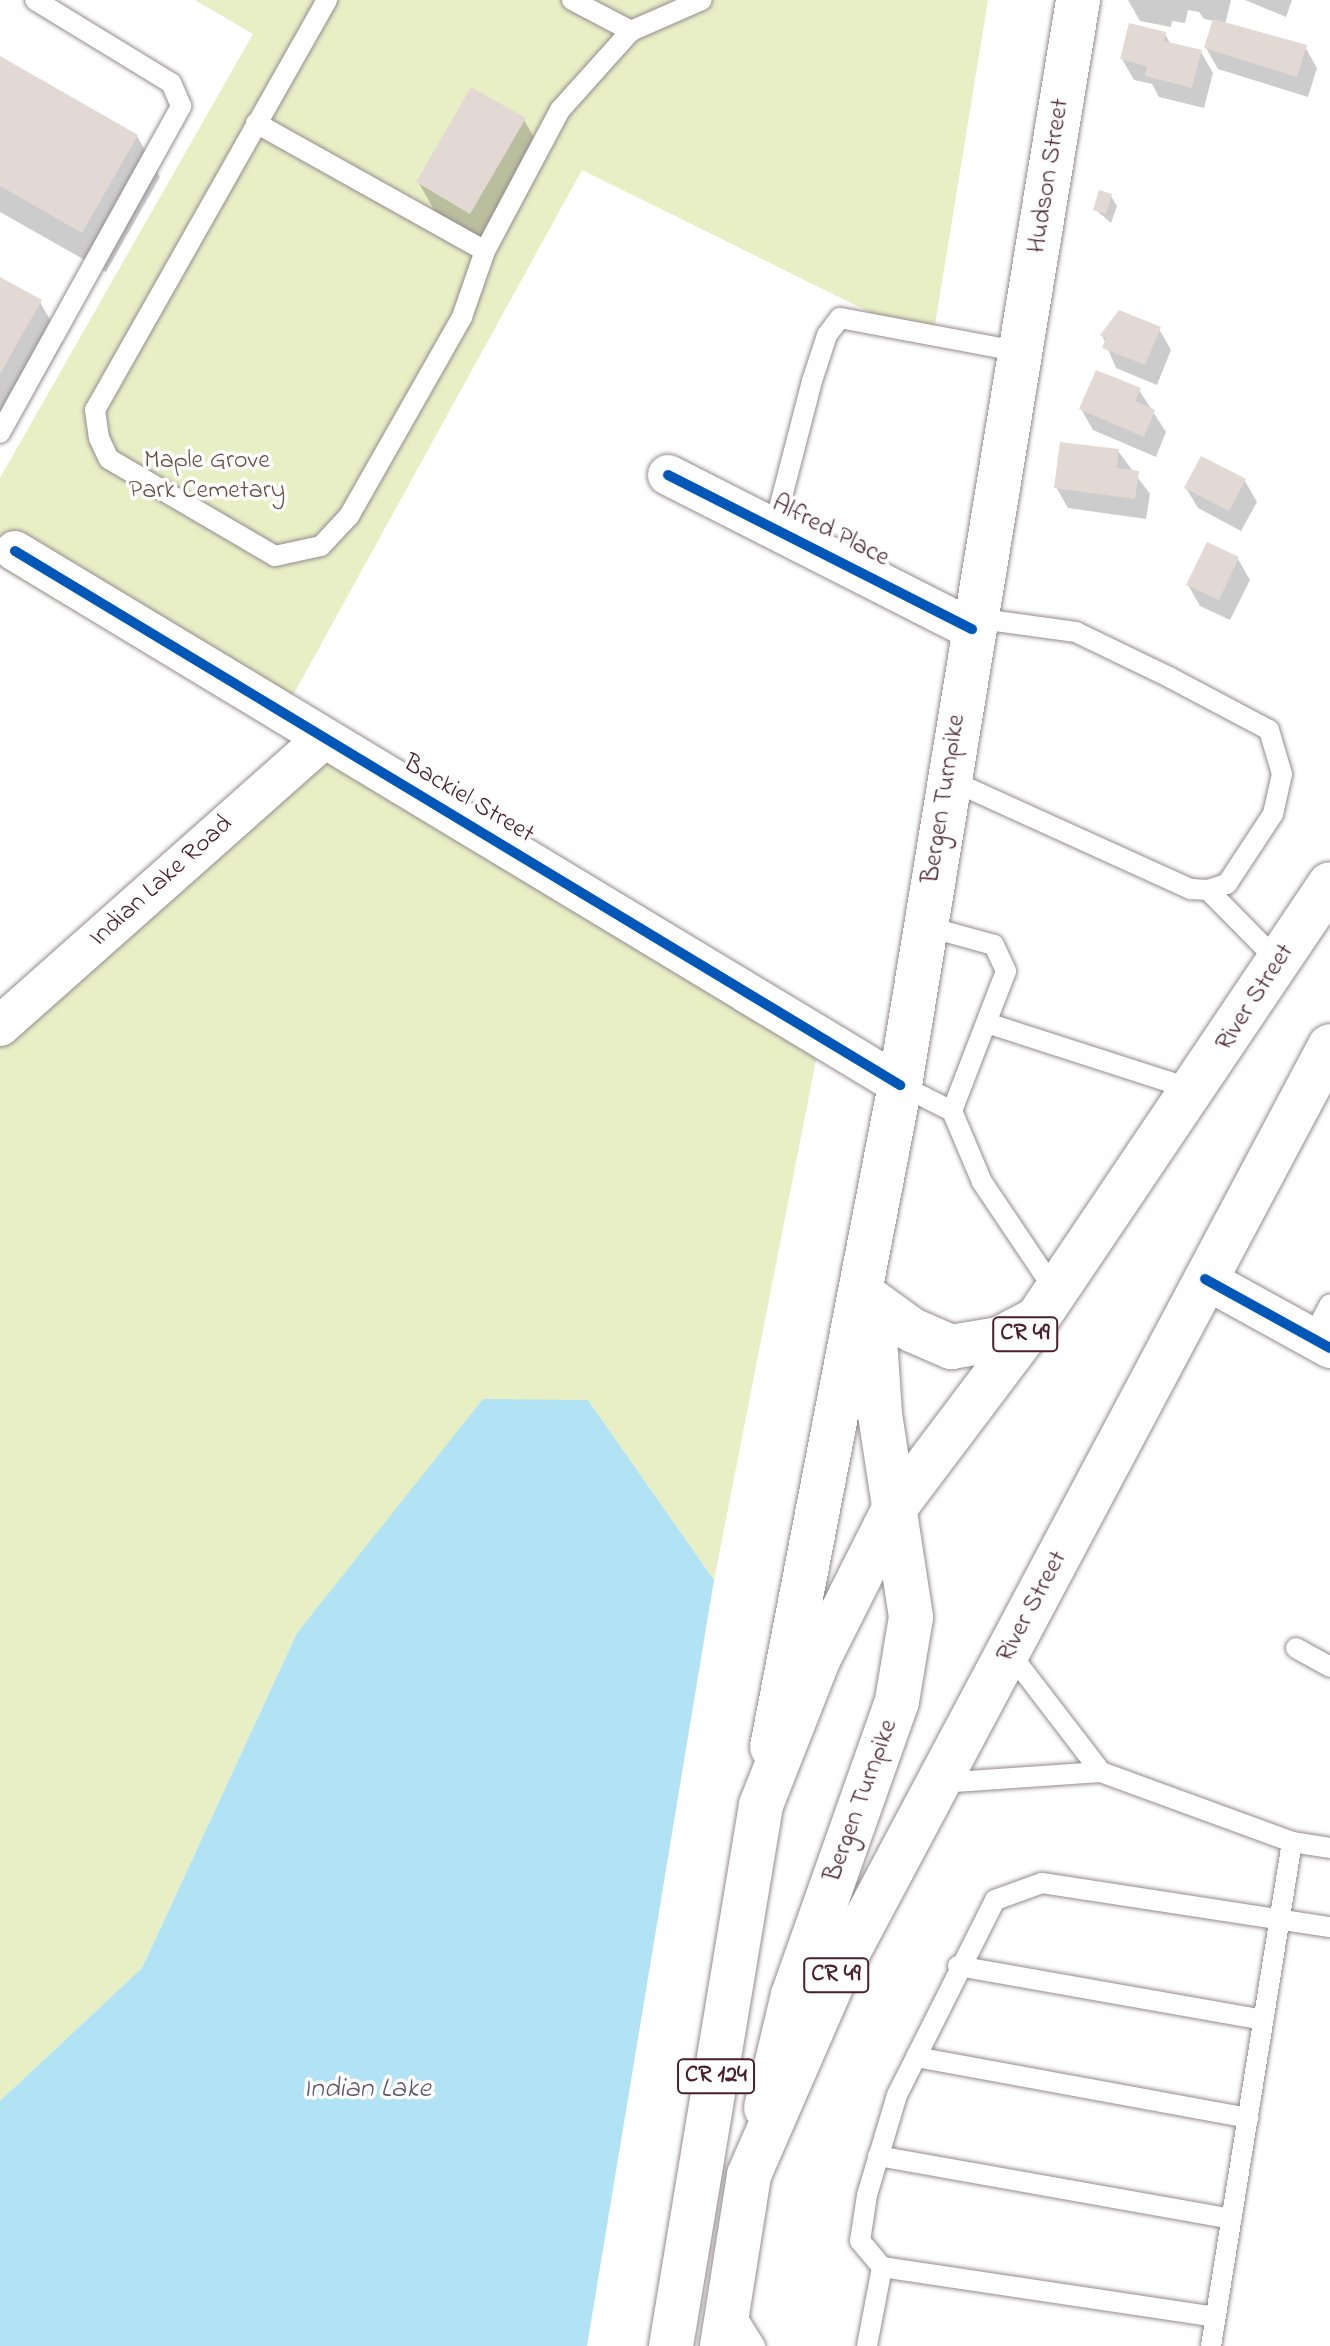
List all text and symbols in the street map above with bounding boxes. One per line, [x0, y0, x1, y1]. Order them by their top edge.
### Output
street label: Hudson Street [1022, 96, 1078, 256]
park label: Maple Grove Park Cemetary [129, 446, 285, 508]
street label: Alfred Place [766, 489, 894, 575]
street label: Bergen Turnpike [916, 712, 974, 886]
street label: Backiel Street [397, 749, 539, 851]
street label: Indian Lake Road [84, 810, 240, 954]
street label: River Street [1210, 939, 1302, 1057]
road number: CR 49 [991, 1314, 1059, 1354]
street label: River Street [991, 1546, 1075, 1668]
street label: Bergen Turnpike [818, 1715, 906, 1887]
road number: CR 49 [802, 1955, 870, 1995]
road number: CR 124 [676, 2056, 756, 2096]
water label: Indian Lake [303, 2073, 431, 2107]

